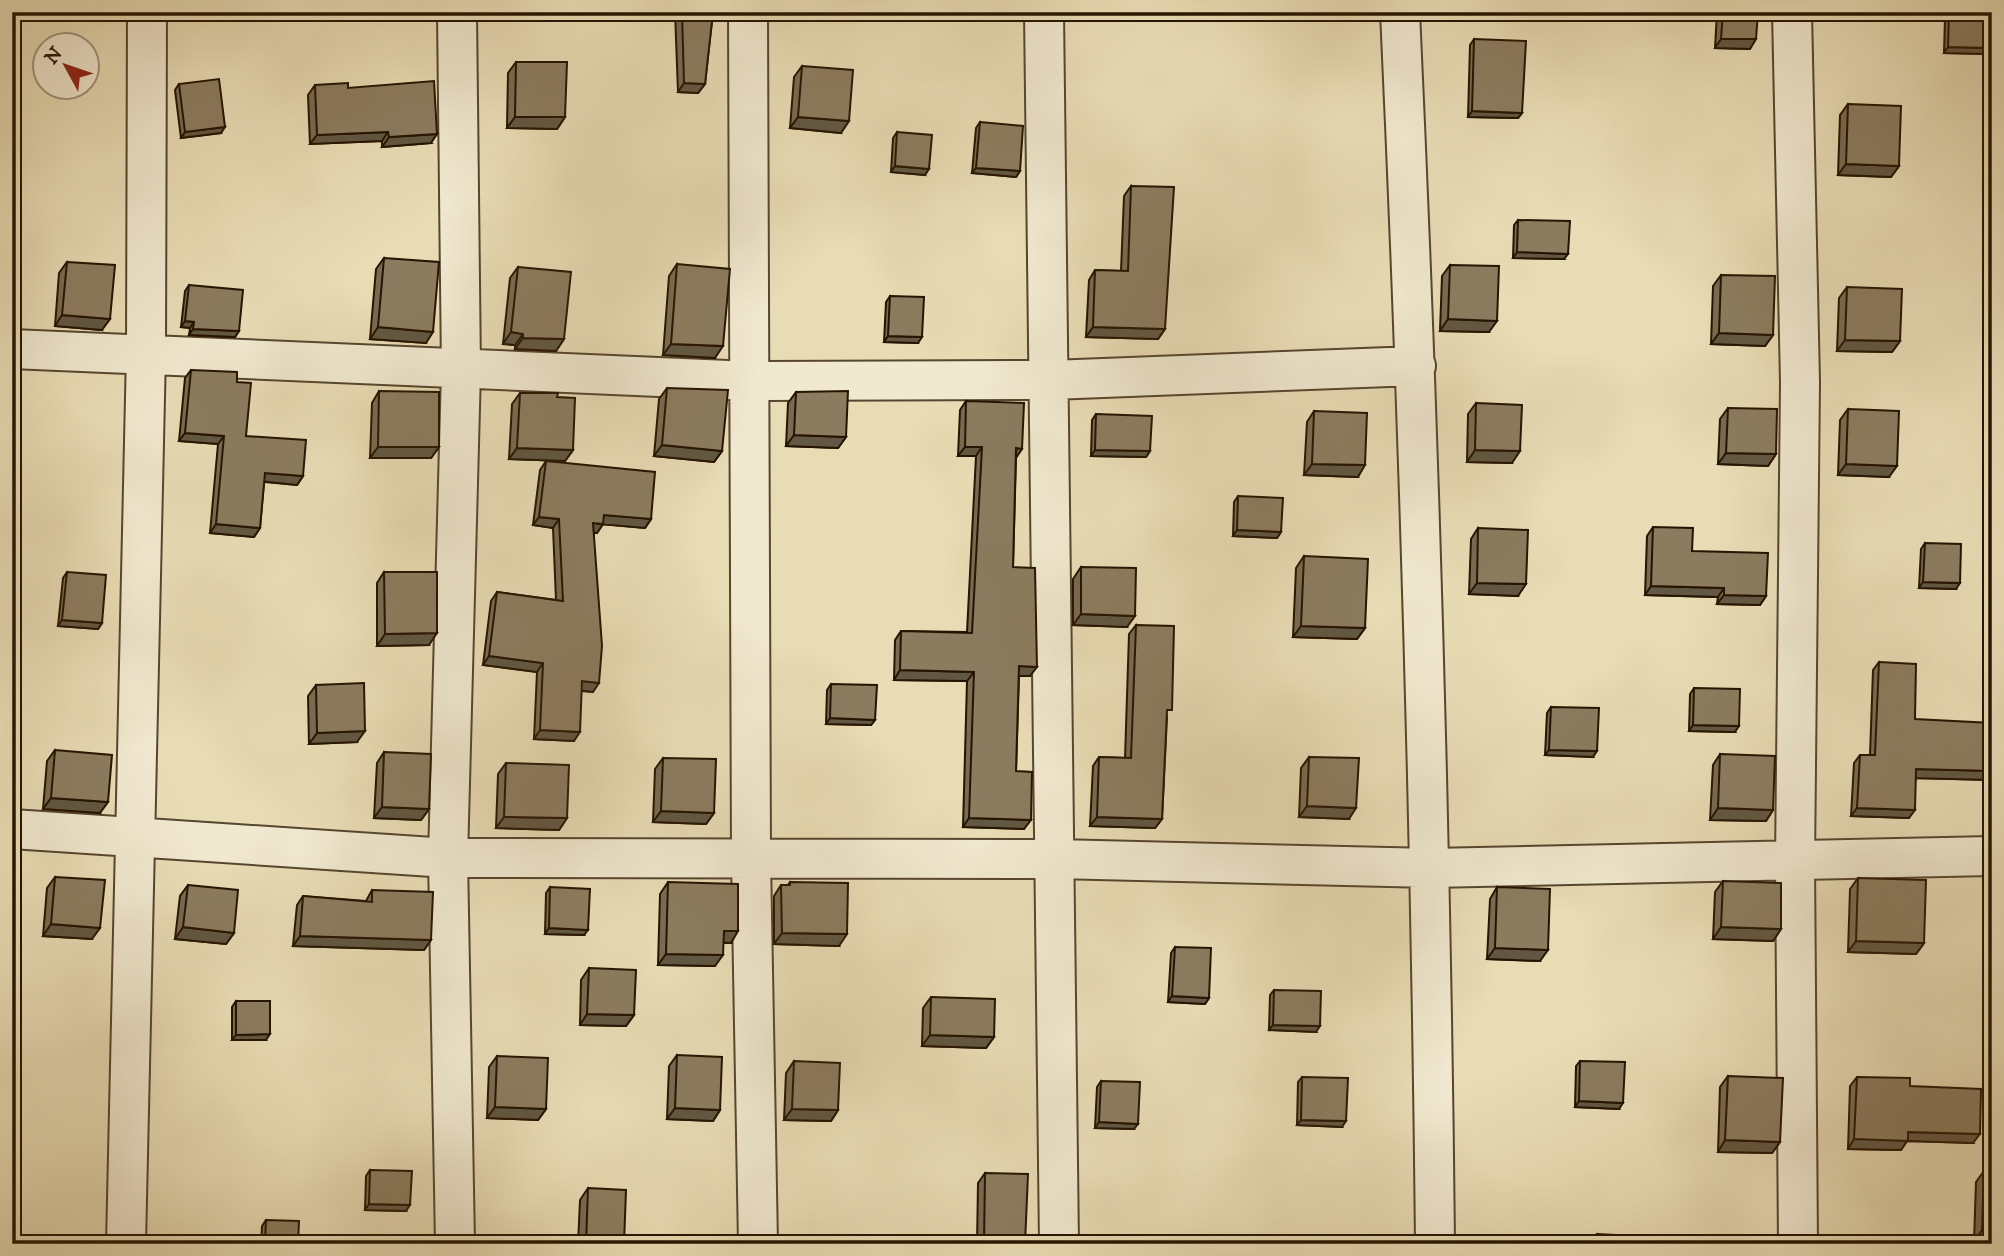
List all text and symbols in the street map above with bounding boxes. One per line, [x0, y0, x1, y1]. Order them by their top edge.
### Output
north arrow [32, 32, 102, 102]
text: N [40, 42, 68, 69]

